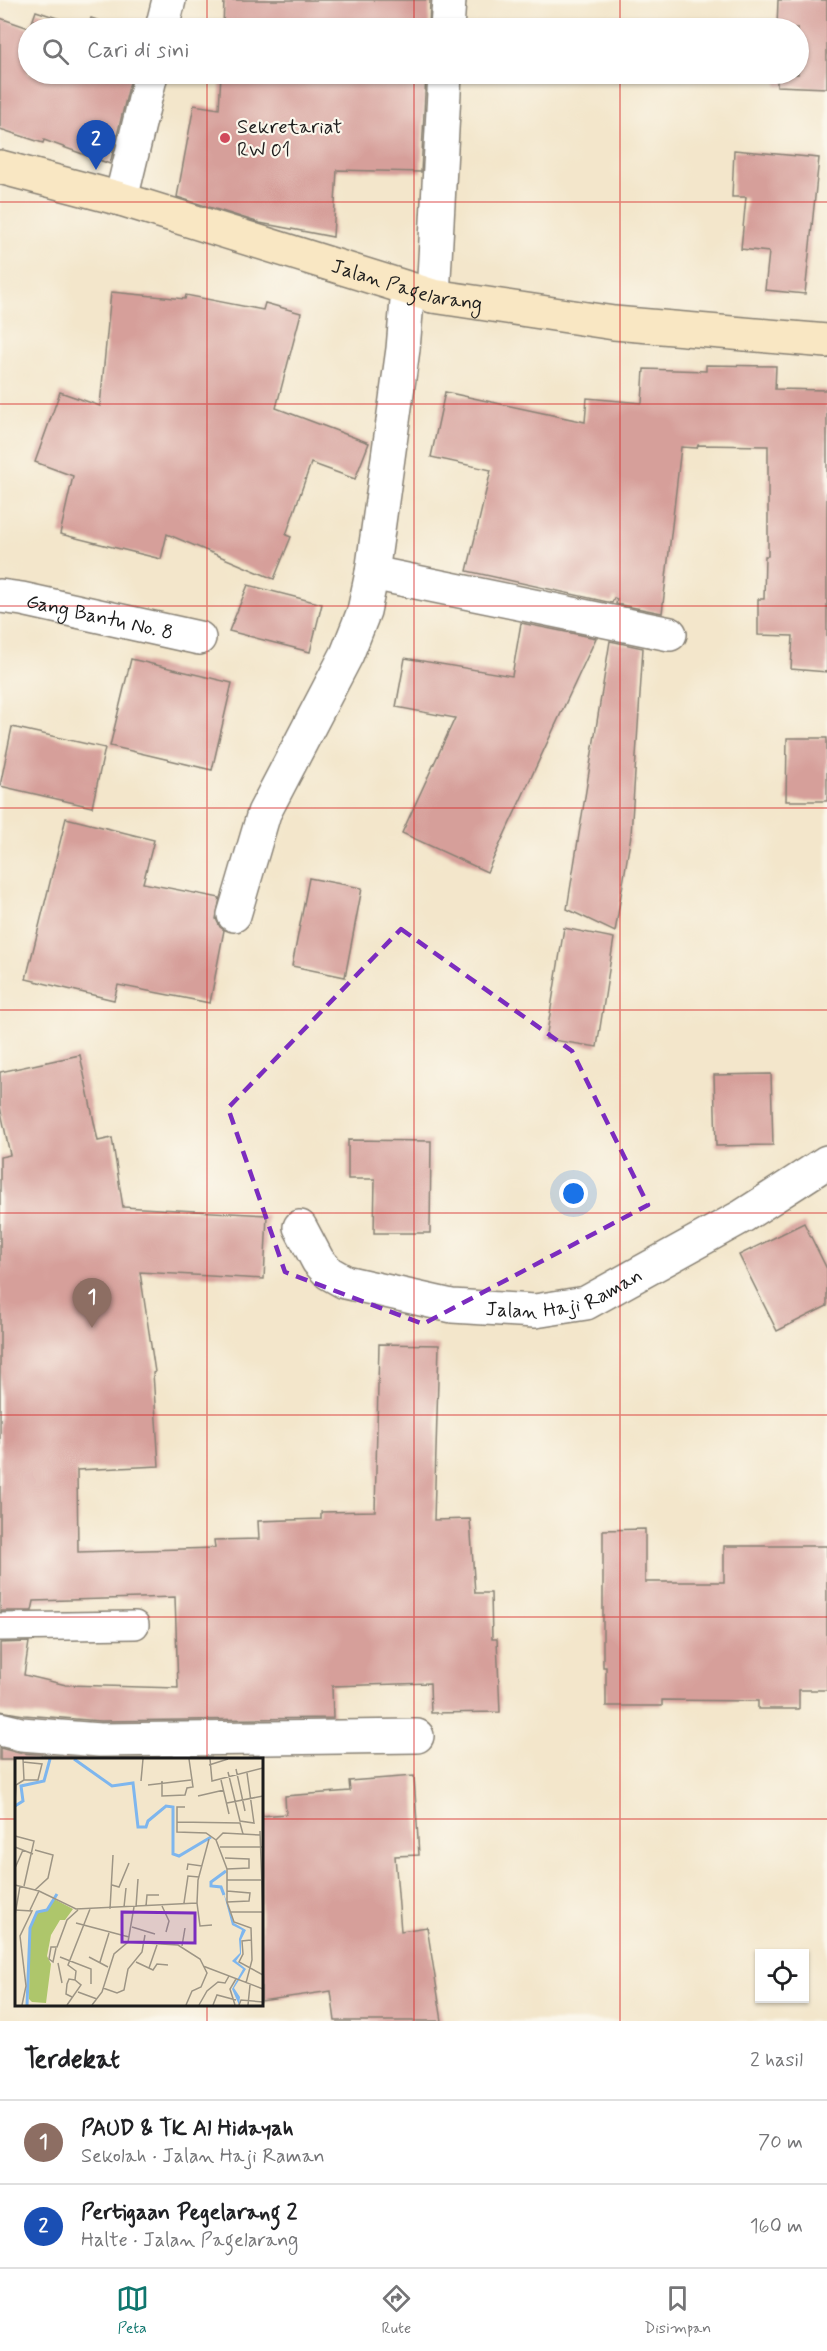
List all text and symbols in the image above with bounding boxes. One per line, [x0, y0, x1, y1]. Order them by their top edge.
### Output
search box [18, 18, 809, 84]
icon: search [39, 35, 72, 68]
text: Cari di sini [87, 37, 189, 65]
place label: Sekretariat RW 01 [237, 114, 342, 164]
pin: 2 [76, 120, 116, 170]
marker: Sekretariat RW 01 [218, 131, 232, 145]
street label: Jalan Pagelarang [328, 253, 484, 319]
street label: Gang Bantu No. 8 [23, 588, 176, 647]
your location [559, 1179, 588, 1208]
street label: Jalan Haji Raman [485, 1263, 647, 1326]
pin: 1 [72, 1278, 112, 1328]
inset map [15, 1758, 262, 2006]
map controls [755, 1949, 809, 2003]
button: locate [755, 1949, 809, 2003]
text: Terdekat [24, 2043, 120, 2077]
text: 2 hasil [750, 2047, 803, 2074]
text: PAUD & TK Al Hidayah [81, 2115, 294, 2143]
text: 1 [39, 2129, 48, 2156]
text: 70 m [758, 2129, 803, 2156]
text: Sekolah · Jalan Haji Raman [81, 2143, 325, 2170]
text: Pertigaan Pegelarang 2 [81, 2199, 297, 2227]
text: 2 [39, 2213, 48, 2240]
text: 160 m [750, 2213, 803, 2240]
text: Halte · Jalan Pagelarang [81, 2227, 298, 2254]
tab: Peta [116, 2282, 149, 2339]
tab: Rute [380, 2282, 413, 2339]
tab: Disimpan [644, 2282, 711, 2339]

